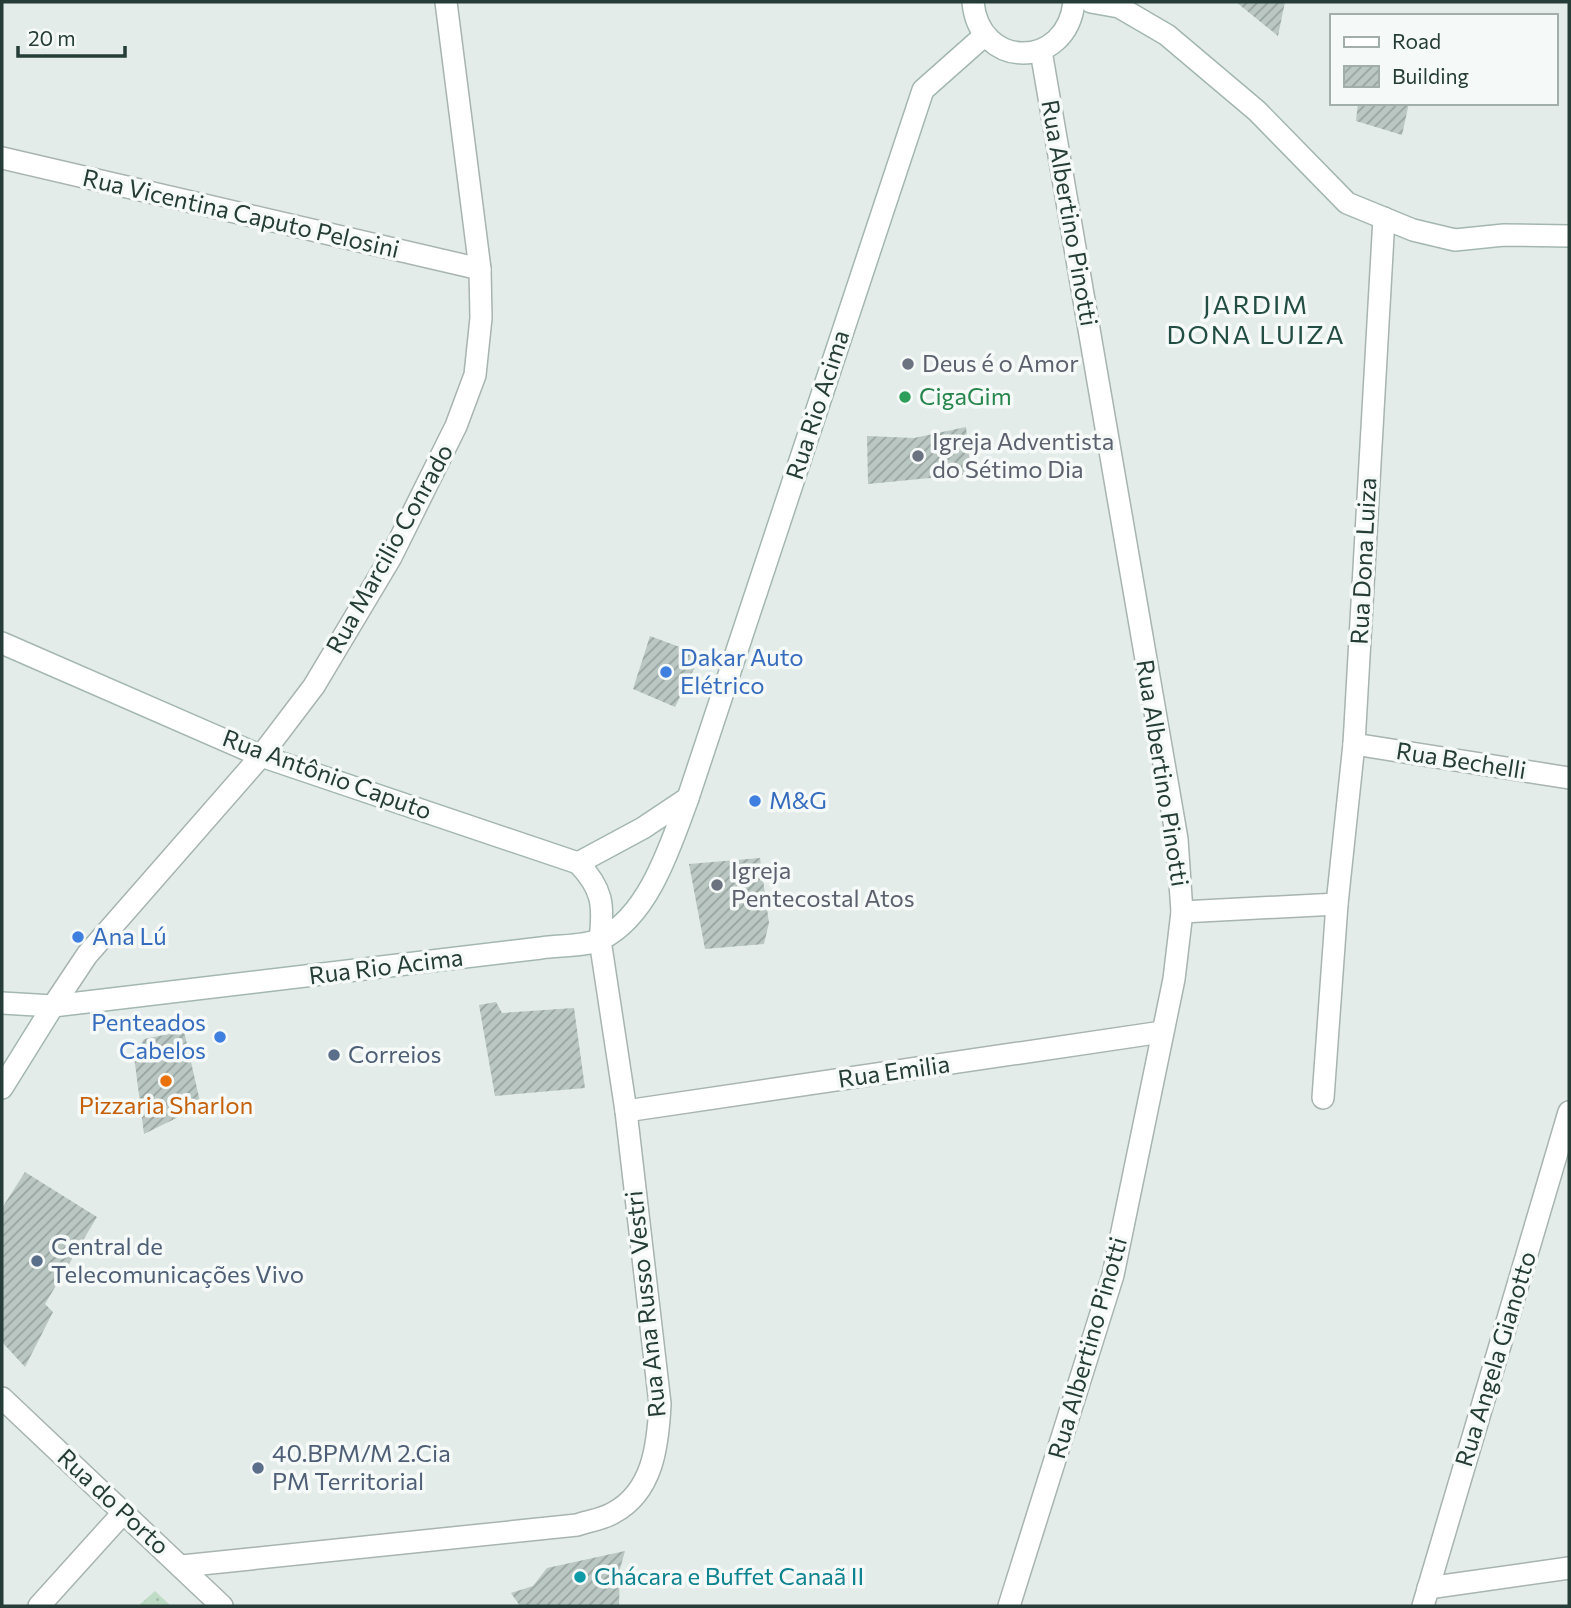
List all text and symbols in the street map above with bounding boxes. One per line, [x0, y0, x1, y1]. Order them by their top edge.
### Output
scale bar [18, 14, 124, 58]
legend [1330, 14, 1557, 105]
text: 20 m [28, 25, 76, 50]
text: Road [1392, 28, 1441, 53]
text: Building [1392, 63, 1469, 88]
street label: Rua Albertino Pinotti [1036, 97, 1105, 328]
street label: Rua Vicentina Caputo Pelosini [80, 162, 402, 263]
district label: JARDIM DONA LUIZA [1166, 288, 1346, 349]
street label: Rua Rio Acima [779, 326, 854, 483]
place label: Deus é o Amor [922, 348, 1079, 377]
marker: Deus é o Amor [900, 356, 916, 372]
place label: CigaGim [919, 381, 1012, 410]
marker: CigaGim [897, 389, 913, 405]
place label: Igreja Adventista do Sétimo Dia [932, 426, 1114, 483]
street label: Rua Marcilio Conrado [319, 439, 458, 658]
marker: Igreja Adventista do Sétimo Dia [910, 448, 926, 464]
street label: Rua Dona Luiza [1344, 477, 1381, 645]
place label: Dakar Auto Elétrico [680, 642, 804, 699]
street label: Rua Albertino Pinotti [1131, 657, 1196, 888]
marker: Dakar Auto Elétrico [658, 664, 674, 680]
street label: Rua Antônio Caputo [219, 722, 436, 825]
street label: Rua Bechelli [1394, 735, 1528, 784]
place label: M&G [769, 785, 827, 814]
marker: M&G [747, 793, 763, 809]
place label: Igreja Pentecostal Atos [731, 855, 915, 912]
marker: Igreja Pentecostal Atos [709, 877, 725, 893]
place label: Ana Lú [92, 921, 167, 950]
marker: Ana Lú [70, 929, 86, 945]
street label: Rua Rio Acima [307, 942, 465, 989]
place label: Penteados Cabelos [91, 1007, 206, 1064]
marker: Penteados Cabelos [212, 1029, 228, 1045]
place label: Correios [348, 1039, 441, 1068]
marker: Correios [326, 1047, 342, 1063]
street label: Rua Emilia [836, 1048, 952, 1093]
marker: Pizzaria Sharlon [158, 1073, 174, 1089]
place label: Pizzaria Sharlon [79, 1090, 253, 1119]
street label: Rua Ana Russo Vestri [618, 1189, 671, 1419]
place label: Central de Telecomunicações Vivo [51, 1231, 304, 1288]
street label: Rua Albertino Pinotti [1041, 1233, 1132, 1462]
street label: Rua Angela Gianotto [1448, 1247, 1541, 1470]
marker: Central de Telecomunicações Vivo [29, 1253, 45, 1269]
place label: 40.BPM/M 2.Cia PM Territorial [272, 1438, 451, 1495]
street label: Rua do Porto [52, 1442, 176, 1560]
marker: 40.BPM/M 2.Cia PM Territorial [250, 1460, 266, 1476]
place label: Chácara e Buffet Canaã II [594, 1561, 864, 1590]
marker: Chácara e Buffet Canaã II [572, 1569, 588, 1585]

